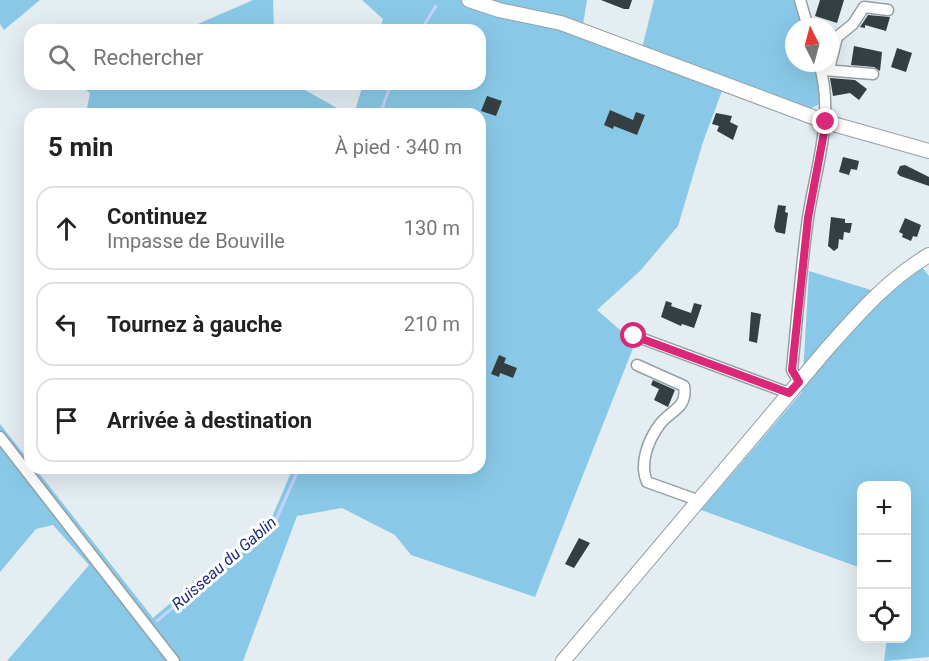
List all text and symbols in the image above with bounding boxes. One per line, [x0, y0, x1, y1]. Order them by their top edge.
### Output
north arrow [785, 18, 839, 72]
search box [24, 24, 486, 90]
icon: search [45, 41, 78, 74]
text: Rechercher [93, 45, 204, 70]
route end [812, 108, 838, 134]
text: 5 min [48, 132, 113, 162]
text: À pied · 340 m [335, 135, 462, 159]
text: Continuez [107, 204, 207, 229]
icon: ahead [50, 212, 83, 245]
text: 130 m [404, 216, 460, 240]
text: Impasse de Bouville [107, 229, 285, 253]
icon: left [50, 308, 83, 341]
text: Tournez à gauche [107, 312, 282, 337]
text: 210 m [404, 312, 460, 336]
route start [620, 322, 646, 348]
icon: arrive [50, 404, 83, 437]
text: Arrivée à destination [107, 408, 312, 433]
map controls [857, 481, 911, 643]
button: + [857, 481, 911, 535]
water label: Ruisseau du Gablin [168, 512, 280, 614]
button: − [857, 535, 911, 589]
button: locate [857, 589, 911, 643]

